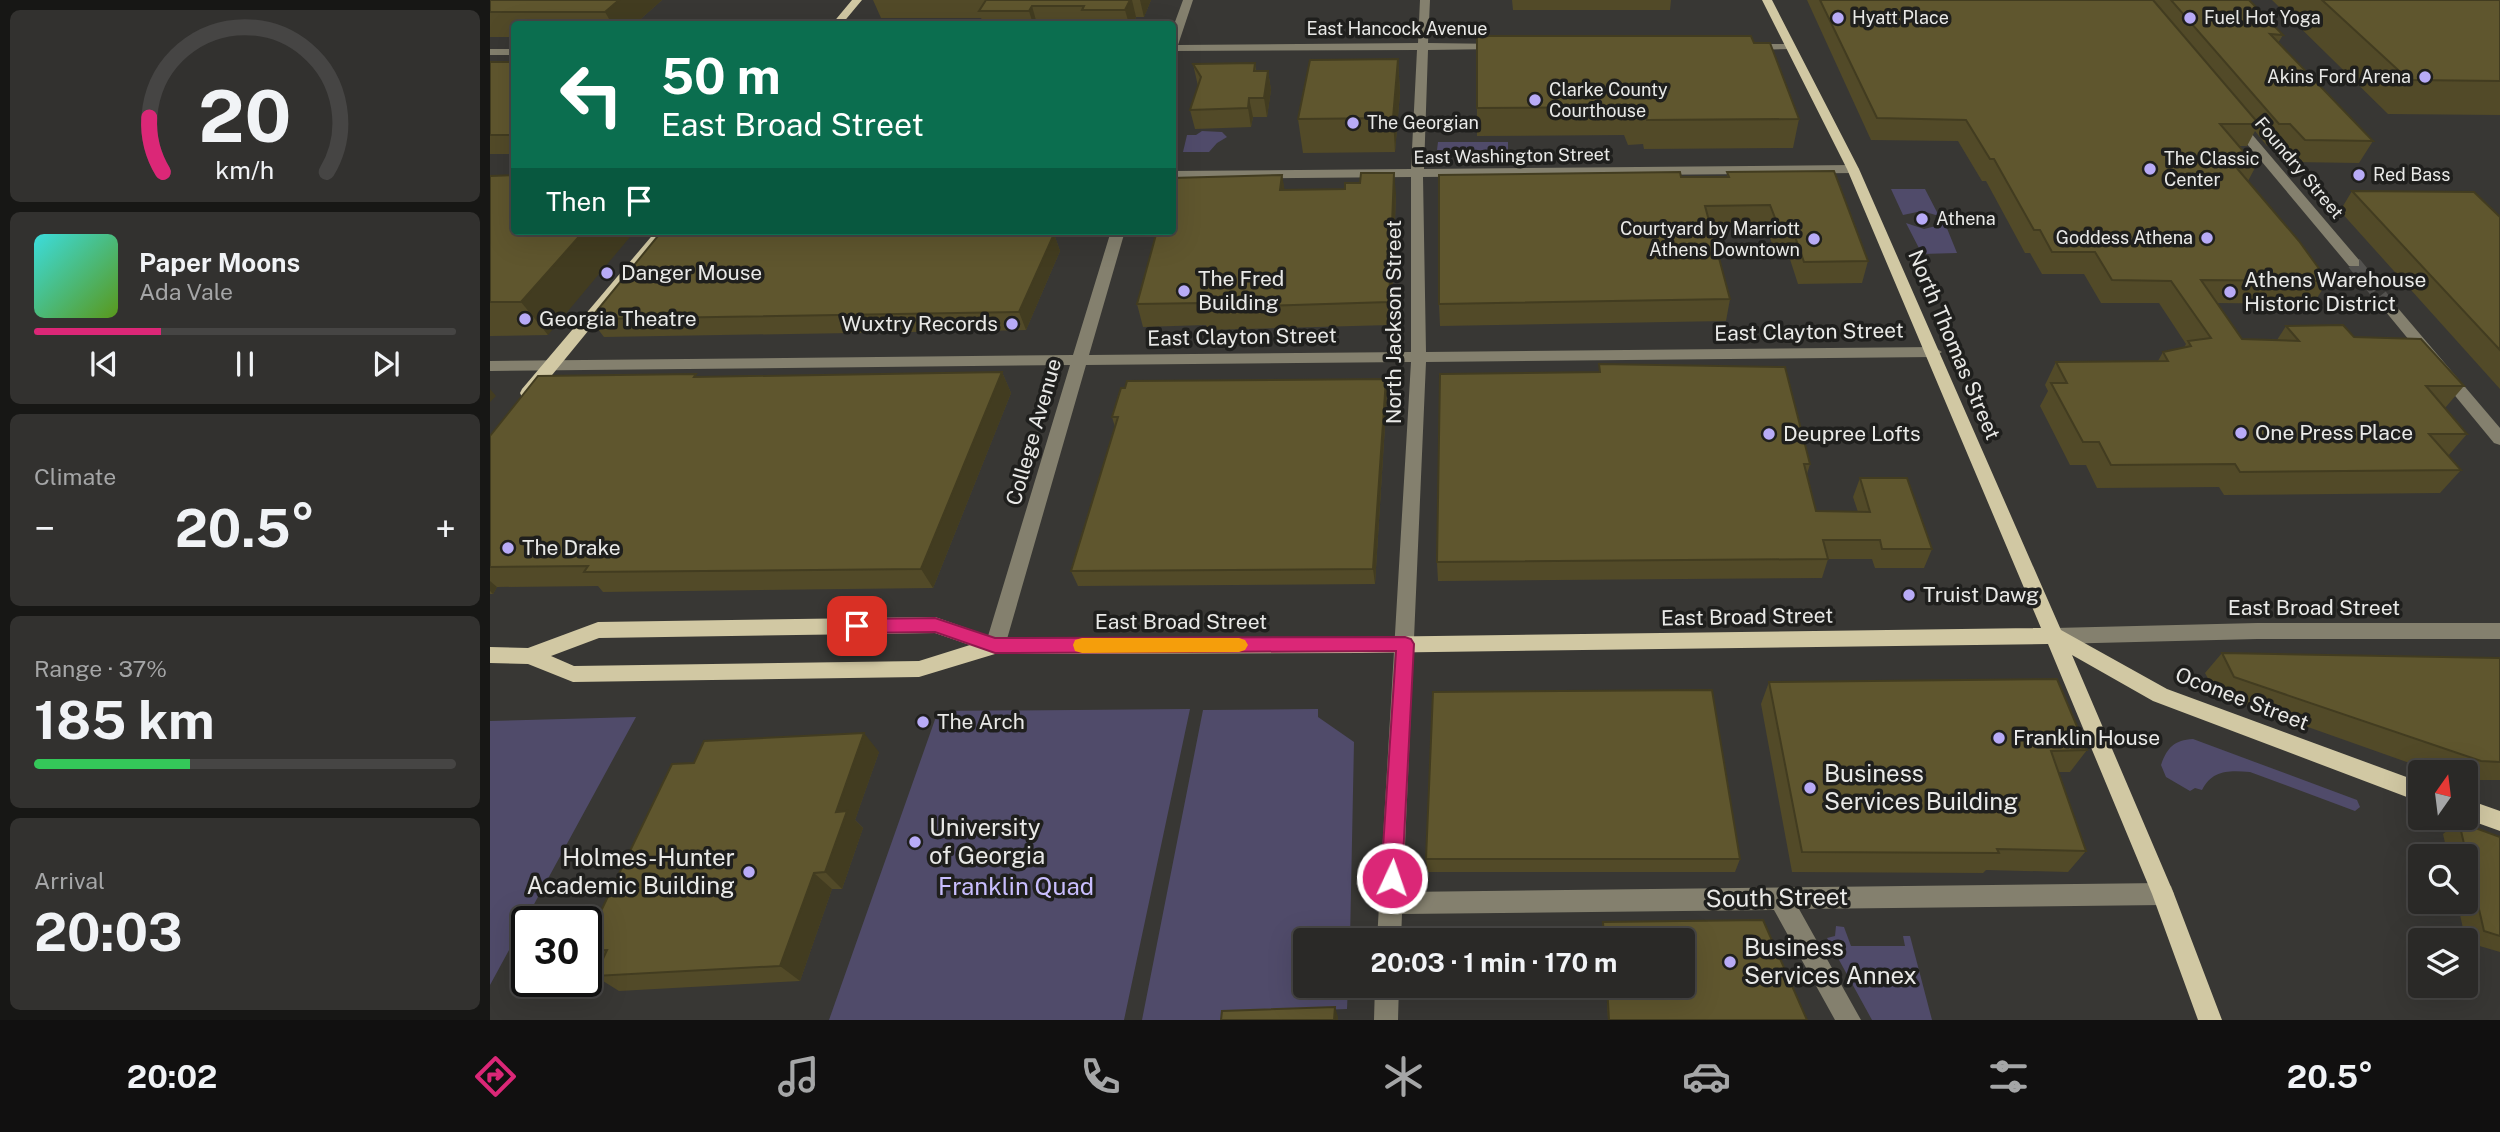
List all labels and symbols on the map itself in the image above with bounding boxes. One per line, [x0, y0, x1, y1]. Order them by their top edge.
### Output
place label: Hyatt Place [1852, 7, 1949, 28]
place label: Fuel Hot Yoga [2204, 7, 2321, 28]
marker: Hyatt Place [1830, 10, 1846, 26]
marker: Fuel Hot Yoga [2182, 10, 2198, 26]
street label: East Hancock Avenue [1306, 18, 1488, 39]
place label: Akins Ford Arena [2267, 66, 2411, 87]
marker: Akins Ford Arena [2417, 69, 2433, 85]
place label: Clarke County Courthouse [1549, 79, 1668, 121]
marker: Clarke County Courthouse [1527, 92, 1543, 108]
place label: The Georgian [1367, 112, 1479, 133]
street label: Foundry Street [2251, 113, 2348, 223]
marker: The Georgian [1345, 115, 1361, 131]
street label: East Washington Street [1413, 143, 1611, 168]
place label: The Classic Center [2164, 148, 2260, 190]
marker: The Classic Center [2142, 161, 2158, 177]
place label: Red Bass [2373, 164, 2450, 185]
marker: Red Bass [2351, 167, 2367, 183]
place label: Athena [1936, 208, 1996, 229]
marker: Athena [1914, 211, 1930, 227]
place label: Courtyard by Marriott Athens Downtown [1620, 218, 1800, 260]
street label: North Jackson Street [1381, 220, 1406, 424]
place label: Goddess Athena [2056, 227, 2193, 248]
marker: Goddess Athena [2199, 230, 2215, 246]
marker: Courtyard by Marriott Athens Downtown [1806, 231, 1822, 247]
street label: North Thomas Street [1903, 246, 2006, 444]
place label: Danger Mouse [621, 260, 762, 285]
marker: Danger Mouse [599, 265, 615, 281]
place label: The Fred Building [1198, 266, 1284, 315]
place label: Athens Warehouse Historic District [2244, 267, 2426, 316]
marker: The Fred Building [1176, 283, 1192, 299]
marker: Athens Warehouse Historic District [2222, 284, 2238, 300]
place label: Georgia Theatre [539, 306, 697, 331]
marker: Georgia Theatre [517, 311, 533, 327]
place label: Wuxtry Records [841, 311, 998, 336]
marker: Wuxtry Records [1004, 316, 1020, 332]
street label: East Clayton Street [1714, 317, 1904, 346]
street label: East Clayton Street [1147, 322, 1337, 351]
street label: College Avenue [1001, 355, 1066, 508]
place label: One Press Place [2255, 420, 2413, 445]
place label: Deupree Lofts [1783, 421, 1921, 446]
marker: One Press Place [2233, 425, 2249, 441]
marker: Deupree Lofts [1761, 426, 1777, 442]
place label: The Drake [522, 535, 621, 560]
marker: The Drake [500, 540, 516, 556]
place label: Truist Dawg [1923, 582, 2039, 607]
marker: Truist Dawg [1901, 587, 1917, 603]
street label: East Broad Street [2228, 595, 2400, 620]
pin [827, 596, 887, 656]
street label: East Broad Street [1661, 602, 1833, 631]
street label: East Broad Street [1095, 609, 1267, 634]
street label: Oconee Street [2172, 662, 2312, 735]
place label: The Arch [937, 709, 1025, 734]
marker: The Arch [915, 714, 931, 730]
place label: Franklin House [2013, 725, 2160, 750]
marker: Franklin House [1991, 730, 2007, 746]
place label: Business Services Building [1824, 759, 2018, 815]
north arrow [2408, 760, 2478, 830]
marker: Business Services Building [1802, 780, 1818, 796]
place label: University of Georgia [929, 813, 1045, 869]
marker: University of Georgia [907, 834, 923, 850]
position arrow [1355, 841, 1429, 915]
place label: Holmes-Hunter Academic Building [526, 843, 735, 899]
marker: Holmes-Hunter Academic Building [741, 864, 757, 880]
park label: Franklin Quad [938, 872, 1094, 900]
street label: South Street [1705, 882, 1849, 912]
speed limit sign: 30 [511, 906, 602, 997]
place label: Business Services Annex [1744, 933, 1917, 989]
marker: Business Services Annex [1722, 954, 1738, 970]

